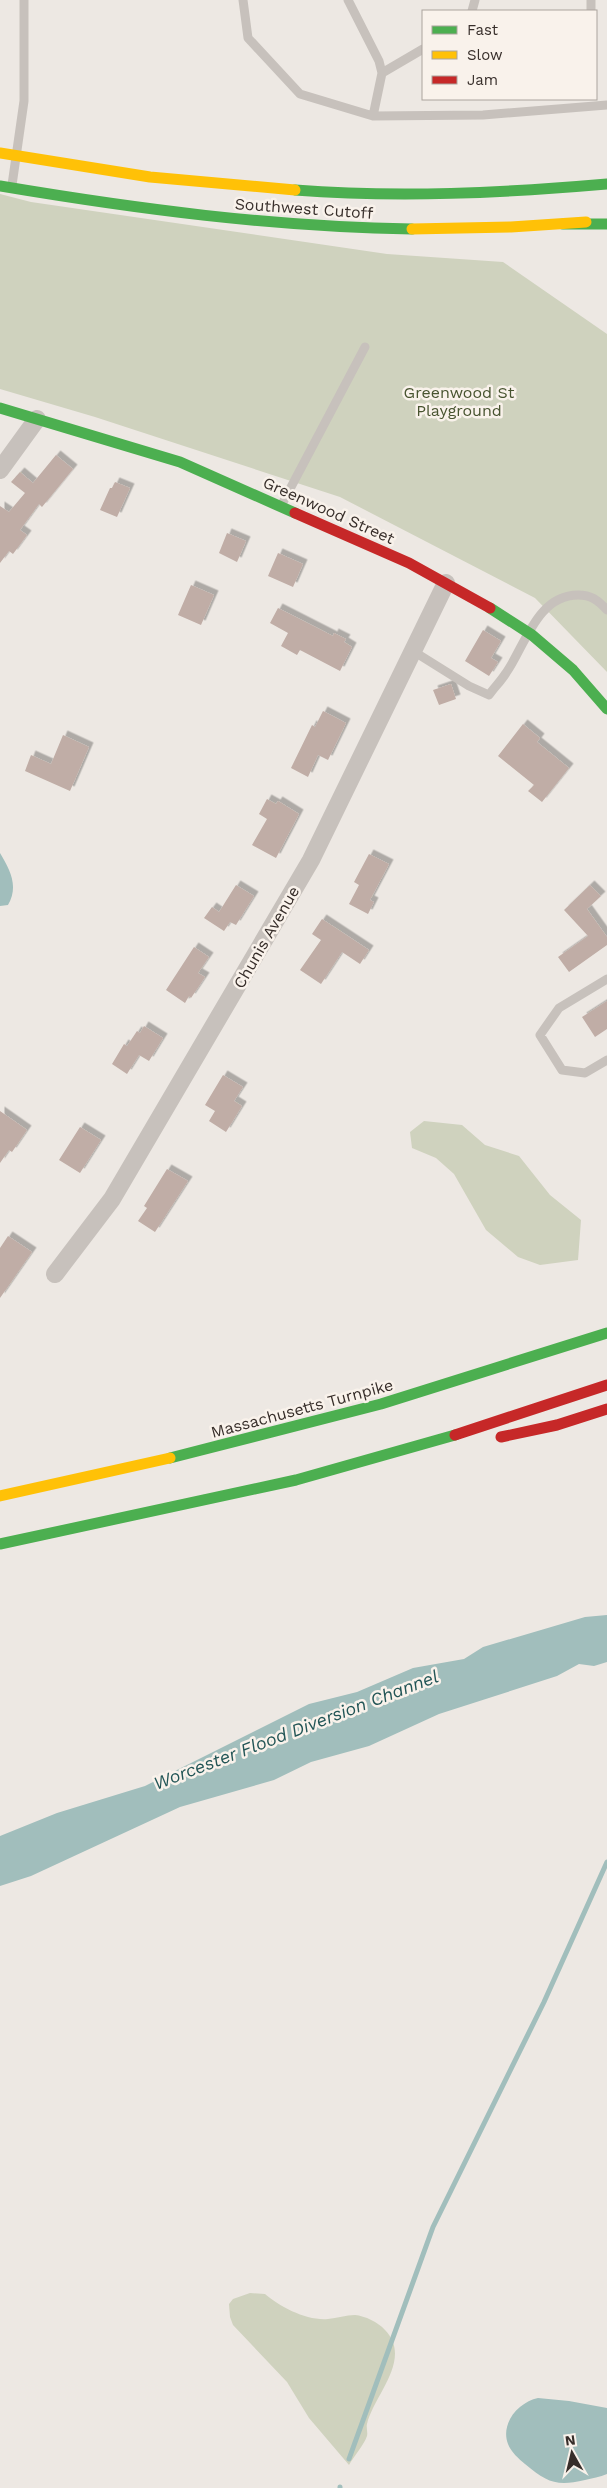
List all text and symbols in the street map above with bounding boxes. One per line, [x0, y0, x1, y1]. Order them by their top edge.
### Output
legend [422, 10, 597, 100]
text: Fast [467, 21, 499, 39]
text: Slow [467, 46, 503, 64]
text: Jam [467, 71, 498, 89]
street label: Southwest Cutoff [234, 194, 374, 223]
park label: Greenwood St Playground [404, 383, 515, 420]
street label: Greenwood Street [260, 473, 398, 548]
street label: Chunis Avenue [230, 883, 303, 992]
street label: Massachusetts Turnpike [209, 1375, 395, 1442]
water label: Worcester Flood Diversion Channel [150, 1665, 441, 1794]
north arrow [547, 2428, 597, 2478]
text: N [564, 2431, 576, 2449]

